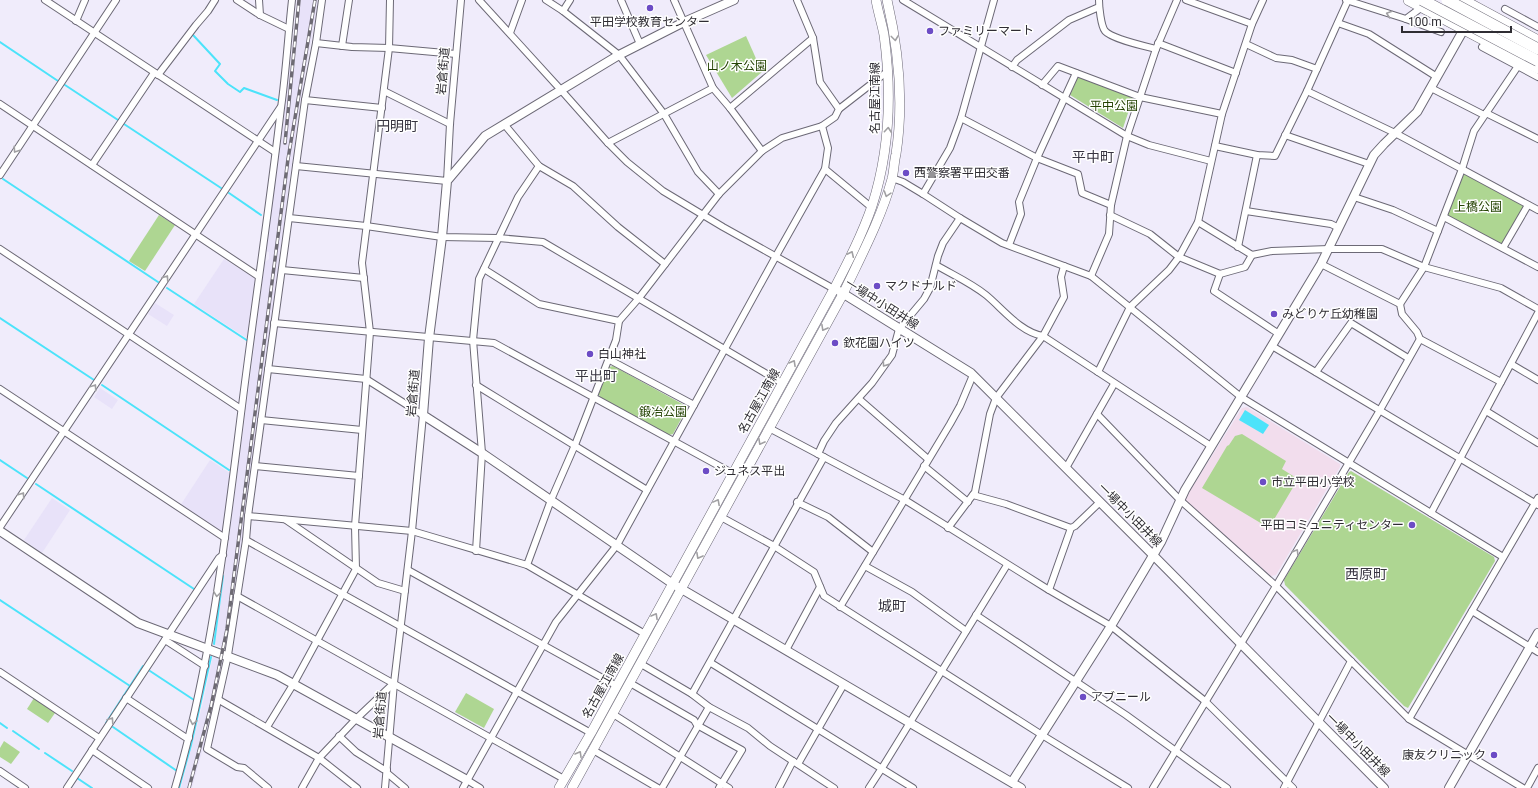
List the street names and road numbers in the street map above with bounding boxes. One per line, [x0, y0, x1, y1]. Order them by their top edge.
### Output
street label: 岩倉街道 [434, 46, 452, 96]
street label: 名古屋江南線 [868, 62, 882, 134]
street label: 一場中小田井線 [843, 276, 921, 332]
street label: 名古屋江南線 [735, 366, 783, 436]
street label: 岩倉街道 [404, 368, 422, 418]
street label: 一場中小田井線 [1095, 480, 1165, 550]
street label: 名古屋江南線 [579, 651, 627, 721]
street label: 岩倉街道 [371, 690, 389, 740]
street label: 一場中小田井線 [1323, 710, 1393, 780]

